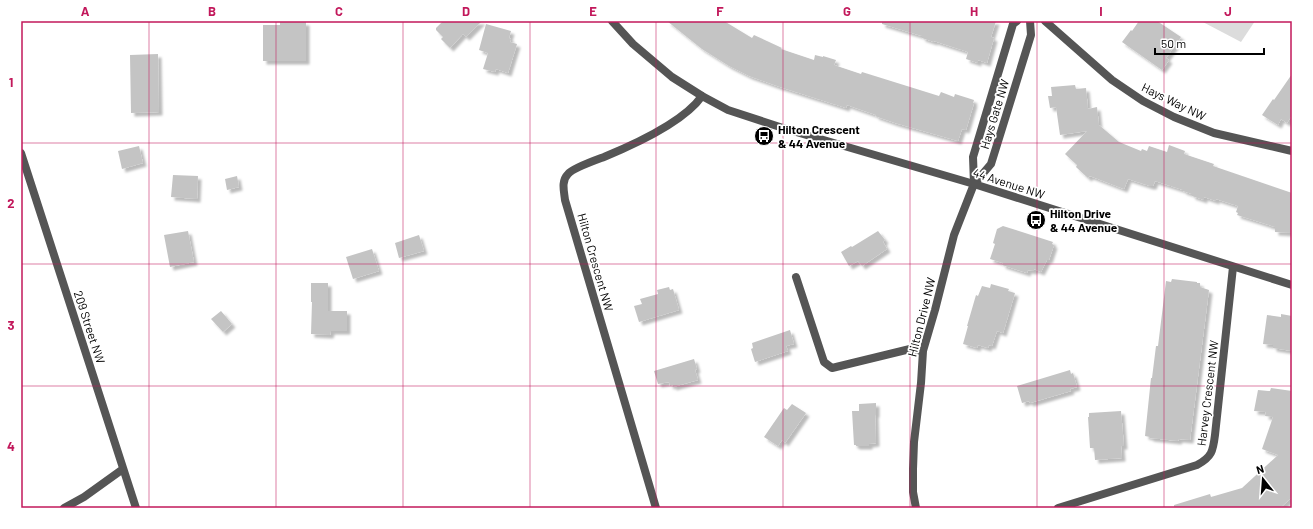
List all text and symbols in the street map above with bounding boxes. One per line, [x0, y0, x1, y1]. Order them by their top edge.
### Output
text: A [81, 3, 90, 19]
text: B [208, 3, 216, 19]
text: C [335, 3, 343, 19]
text: D [462, 3, 470, 19]
text: E [589, 3, 597, 19]
text: F [716, 3, 724, 19]
text: G [843, 3, 851, 19]
text: H [970, 3, 978, 19]
text: I [1099, 3, 1103, 19]
text: J [1224, 3, 1232, 19]
scale bar [1155, 30, 1264, 56]
text: 50 m [1161, 36, 1186, 50]
text: 1 [9, 74, 13, 90]
street label: Hays Gate NW [977, 77, 1011, 151]
street label: Hays Way NW [1140, 79, 1209, 123]
place label: Hilton Crescent & 44 Avenue [778, 122, 860, 150]
bus stop icon: Hilton Crescent & 44 Avenue [753, 125, 775, 147]
street label: 44 Avenue NW [971, 165, 1047, 201]
text: 2 [7, 195, 15, 211]
place label: Hilton Drive & 44 Avenue [1050, 206, 1118, 234]
bus stop icon: Hilton Drive & 44 Avenue [1025, 209, 1047, 231]
street label: Hilton Crescent NW [575, 211, 617, 313]
street label: Hilton Drive NW [904, 276, 938, 358]
street label: 209 Street NW [72, 289, 108, 366]
text: 3 [7, 317, 15, 333]
street label: Harvey Crescent NW [1194, 339, 1220, 447]
text: 4 [7, 438, 15, 454]
north arrow [1243, 459, 1283, 499]
text: N [1255, 462, 1265, 476]

